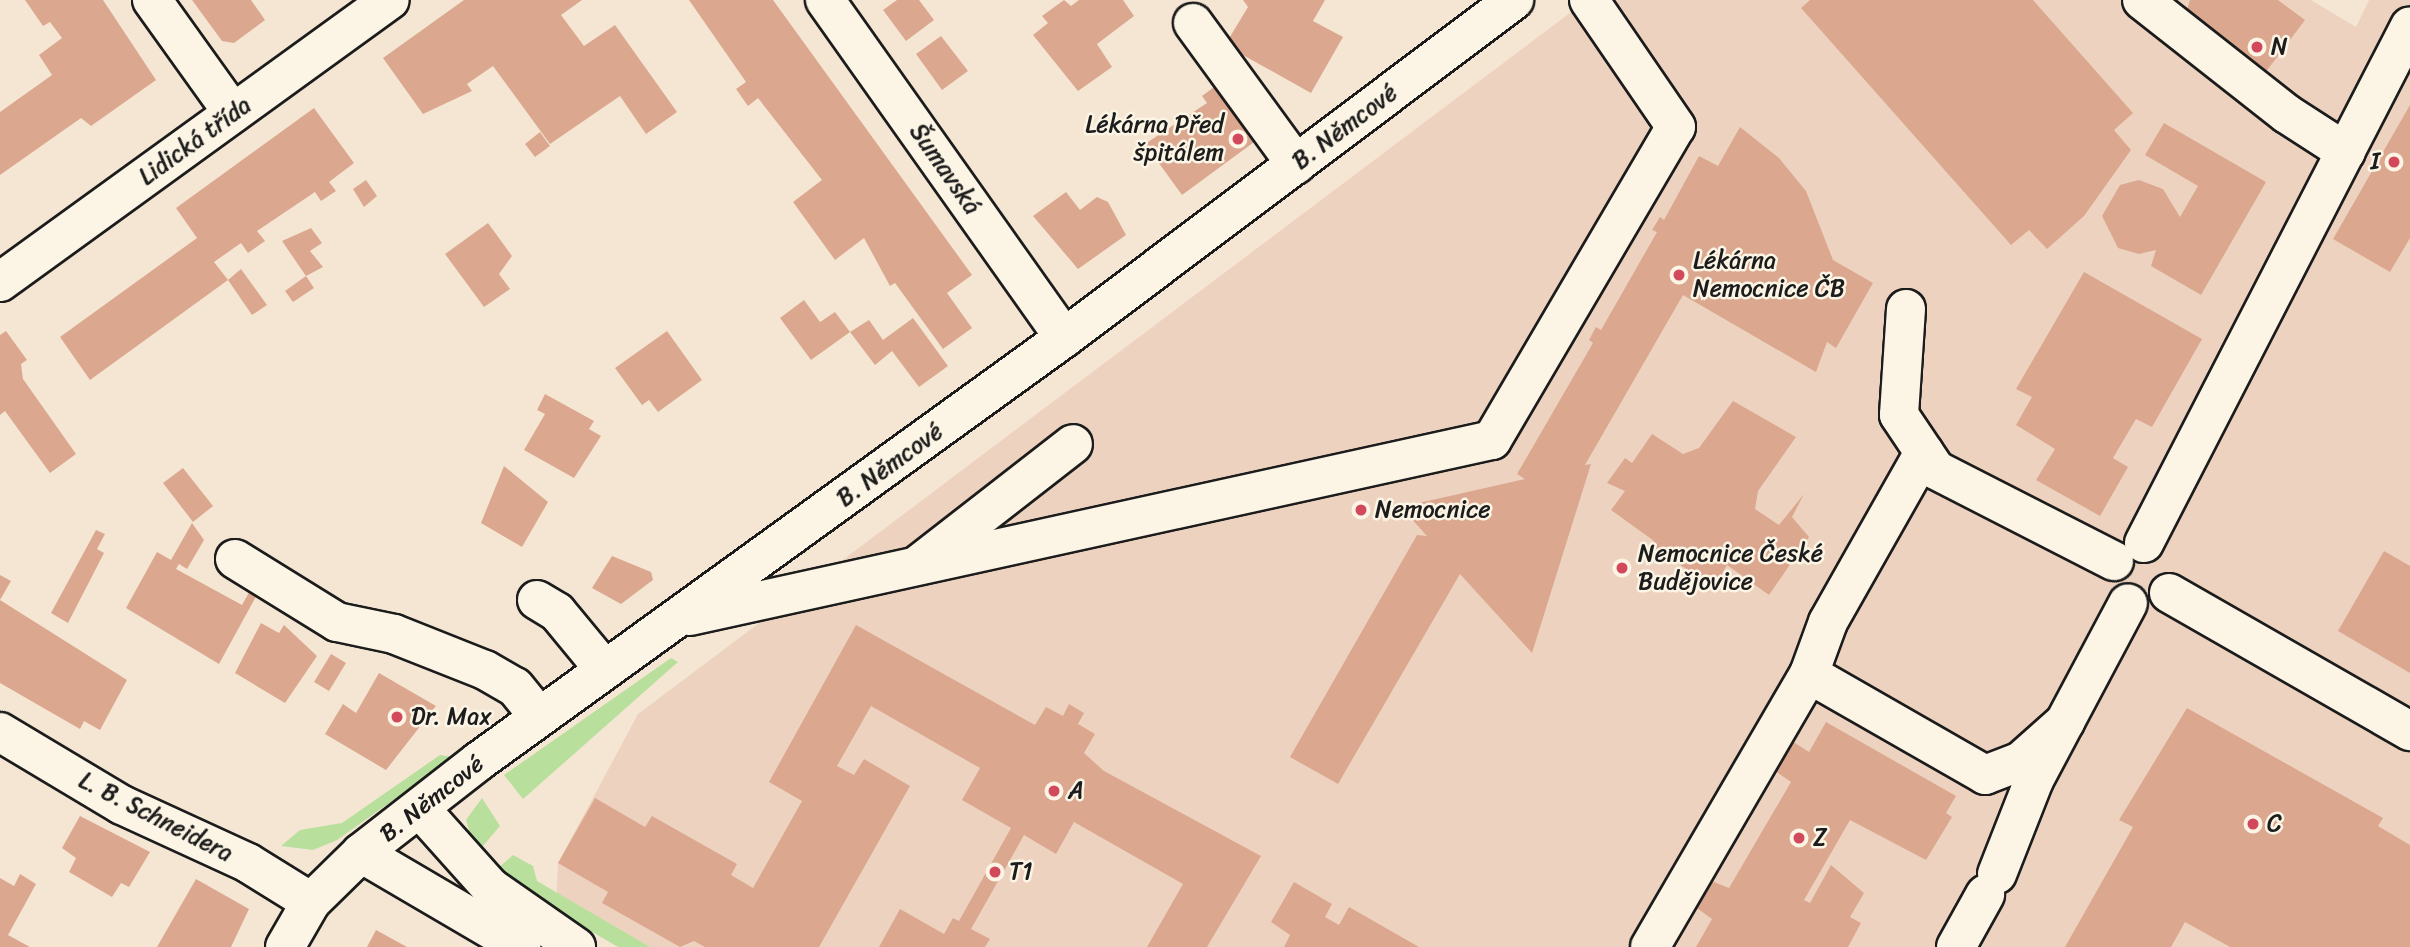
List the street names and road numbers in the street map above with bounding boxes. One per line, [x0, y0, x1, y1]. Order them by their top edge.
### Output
street label: B. Němcové [1287, 78, 1403, 176]
street label: Lidická třída [133, 91, 257, 191]
street label: Šumavská [903, 118, 987, 220]
street label: B. Němcové [831, 417, 949, 513]
street label: B. Němcové [374, 750, 490, 848]
street label: L. B. Schneidera [73, 765, 239, 869]

